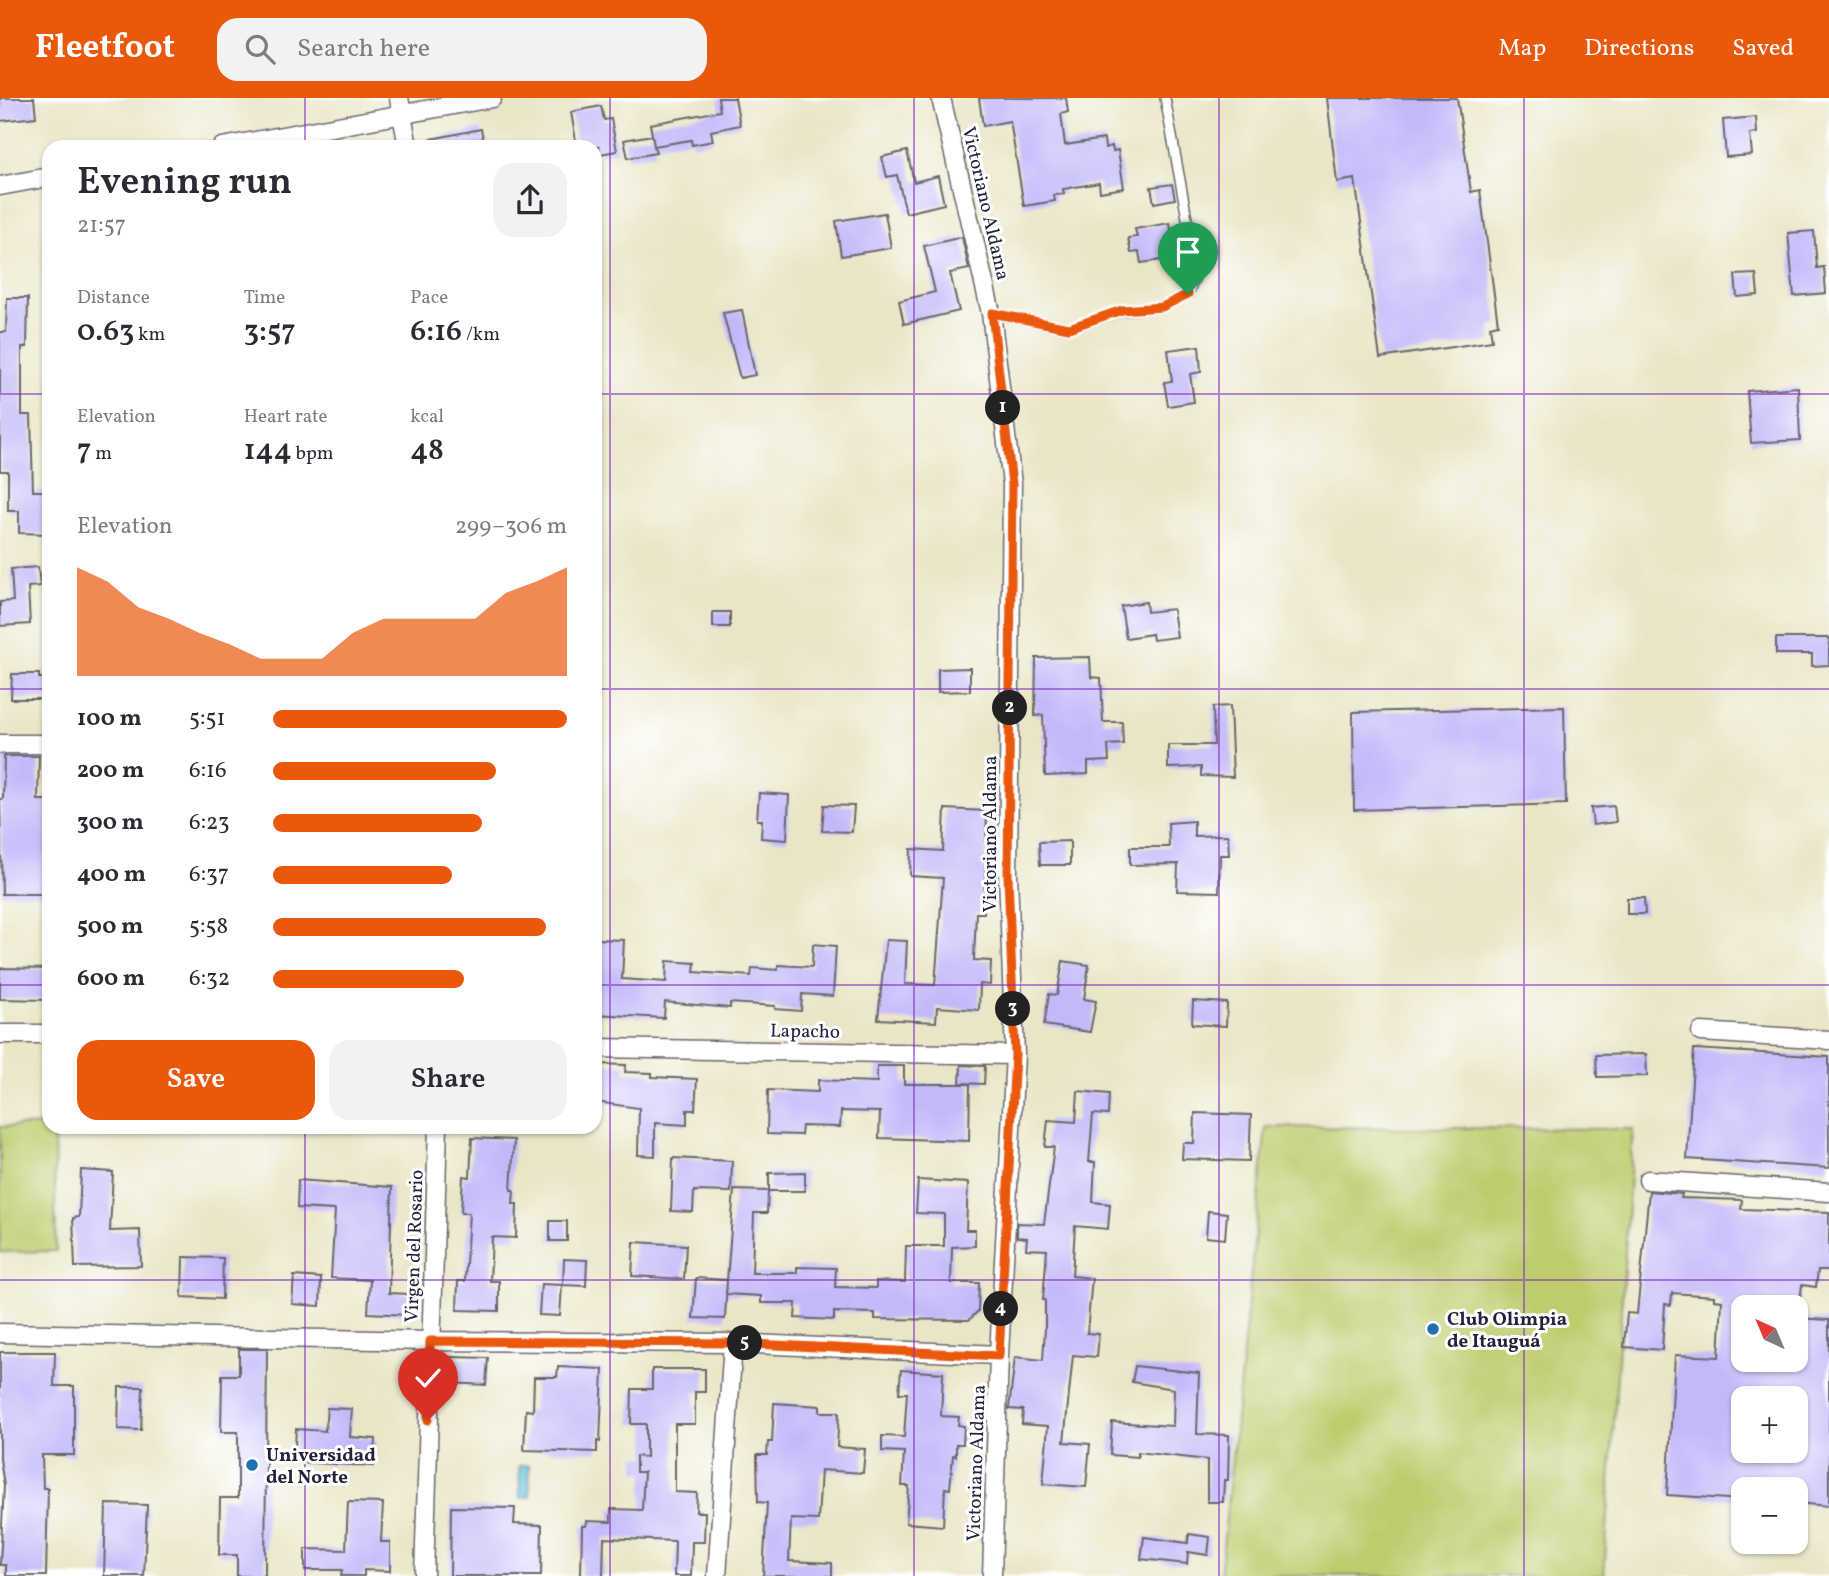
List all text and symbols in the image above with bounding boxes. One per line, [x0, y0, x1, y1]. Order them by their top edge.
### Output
search box [217, 18, 707, 81]
text: Fleetfoot [35, 26, 175, 72]
icon: search [241, 30, 279, 68]
text: Search here [297, 31, 430, 67]
text: Map [1498, 32, 1546, 66]
text: Directions [1584, 32, 1694, 66]
text: Saved [1732, 32, 1794, 66]
street label: Victoriano Aldama [955, 124, 1015, 283]
text: Evening run [77, 157, 292, 210]
button: share [493, 163, 567, 237]
text: 21:57 [77, 210, 126, 242]
pin [1158, 222, 1218, 294]
icon: arrive [1169, 233, 1207, 271]
text: Distance [77, 285, 150, 311]
text: Time [244, 285, 285, 311]
text: Pace [410, 285, 448, 311]
text: 0.63 [77, 311, 134, 353]
text: 3:57 [244, 311, 296, 353]
text: 6:16 [410, 311, 462, 353]
text: km [134, 322, 165, 348]
text: /km [462, 322, 500, 348]
pin: 1 [986, 390, 1020, 426]
text: 1 [999, 394, 1006, 420]
text: Elevation [77, 404, 156, 430]
text: Heart rate [244, 404, 328, 430]
text: kcal [410, 404, 444, 430]
text: 7 [77, 430, 91, 472]
text: 144 [244, 430, 292, 472]
text: 48 [410, 430, 444, 472]
text: m [91, 441, 112, 467]
text: bpm [292, 441, 334, 467]
text: Elevation [77, 511, 173, 543]
text: 299–306 m [455, 511, 567, 543]
pin: 2 [992, 690, 1028, 726]
text: 2 [1005, 694, 1014, 720]
text: 100 m [77, 703, 142, 735]
text: 5:51 [189, 703, 225, 735]
text: 200 m [77, 755, 144, 787]
text: 6:16 [189, 755, 227, 787]
street label: Victoriano Aldama [978, 756, 1004, 912]
text: 300 m [77, 807, 144, 839]
text: 6:23 [189, 807, 230, 839]
text: 400 m [77, 859, 146, 891]
text: 6:37 [189, 859, 229, 891]
text: 500 m [77, 911, 143, 943]
text: 5:58 [189, 911, 228, 943]
text: 600 m [77, 963, 145, 995]
text: 6:32 [189, 963, 230, 995]
pin: 3 [996, 992, 1030, 1026]
text: 3 [1008, 995, 1017, 1021]
street label: Lapacho [770, 1018, 840, 1046]
button: Save [77, 1040, 315, 1120]
button: Share [329, 1040, 567, 1120]
street label: Virgen del Rosario [399, 1169, 431, 1323]
pin: 4 [984, 1292, 1018, 1326]
text: 4 [995, 1295, 1006, 1321]
north arrow [1731, 1295, 1808, 1372]
map controls [1731, 1295, 1808, 1554]
place label: Club Olimpia de Itauguá [1447, 1307, 1567, 1355]
marker: Club Olimpia de Itauguá [1425, 1321, 1441, 1337]
pin: 5 [728, 1326, 762, 1360]
text: 5 [740, 1329, 749, 1355]
pin [398, 1348, 458, 1420]
icon: check [409, 1359, 447, 1397]
street label: Victoriano Aldama [961, 1384, 993, 1542]
button: + [1731, 1386, 1808, 1463]
place label: Universidad del Norte [266, 1443, 376, 1491]
marker: Universidad del Norte [244, 1457, 260, 1473]
button: − [1731, 1477, 1808, 1554]

